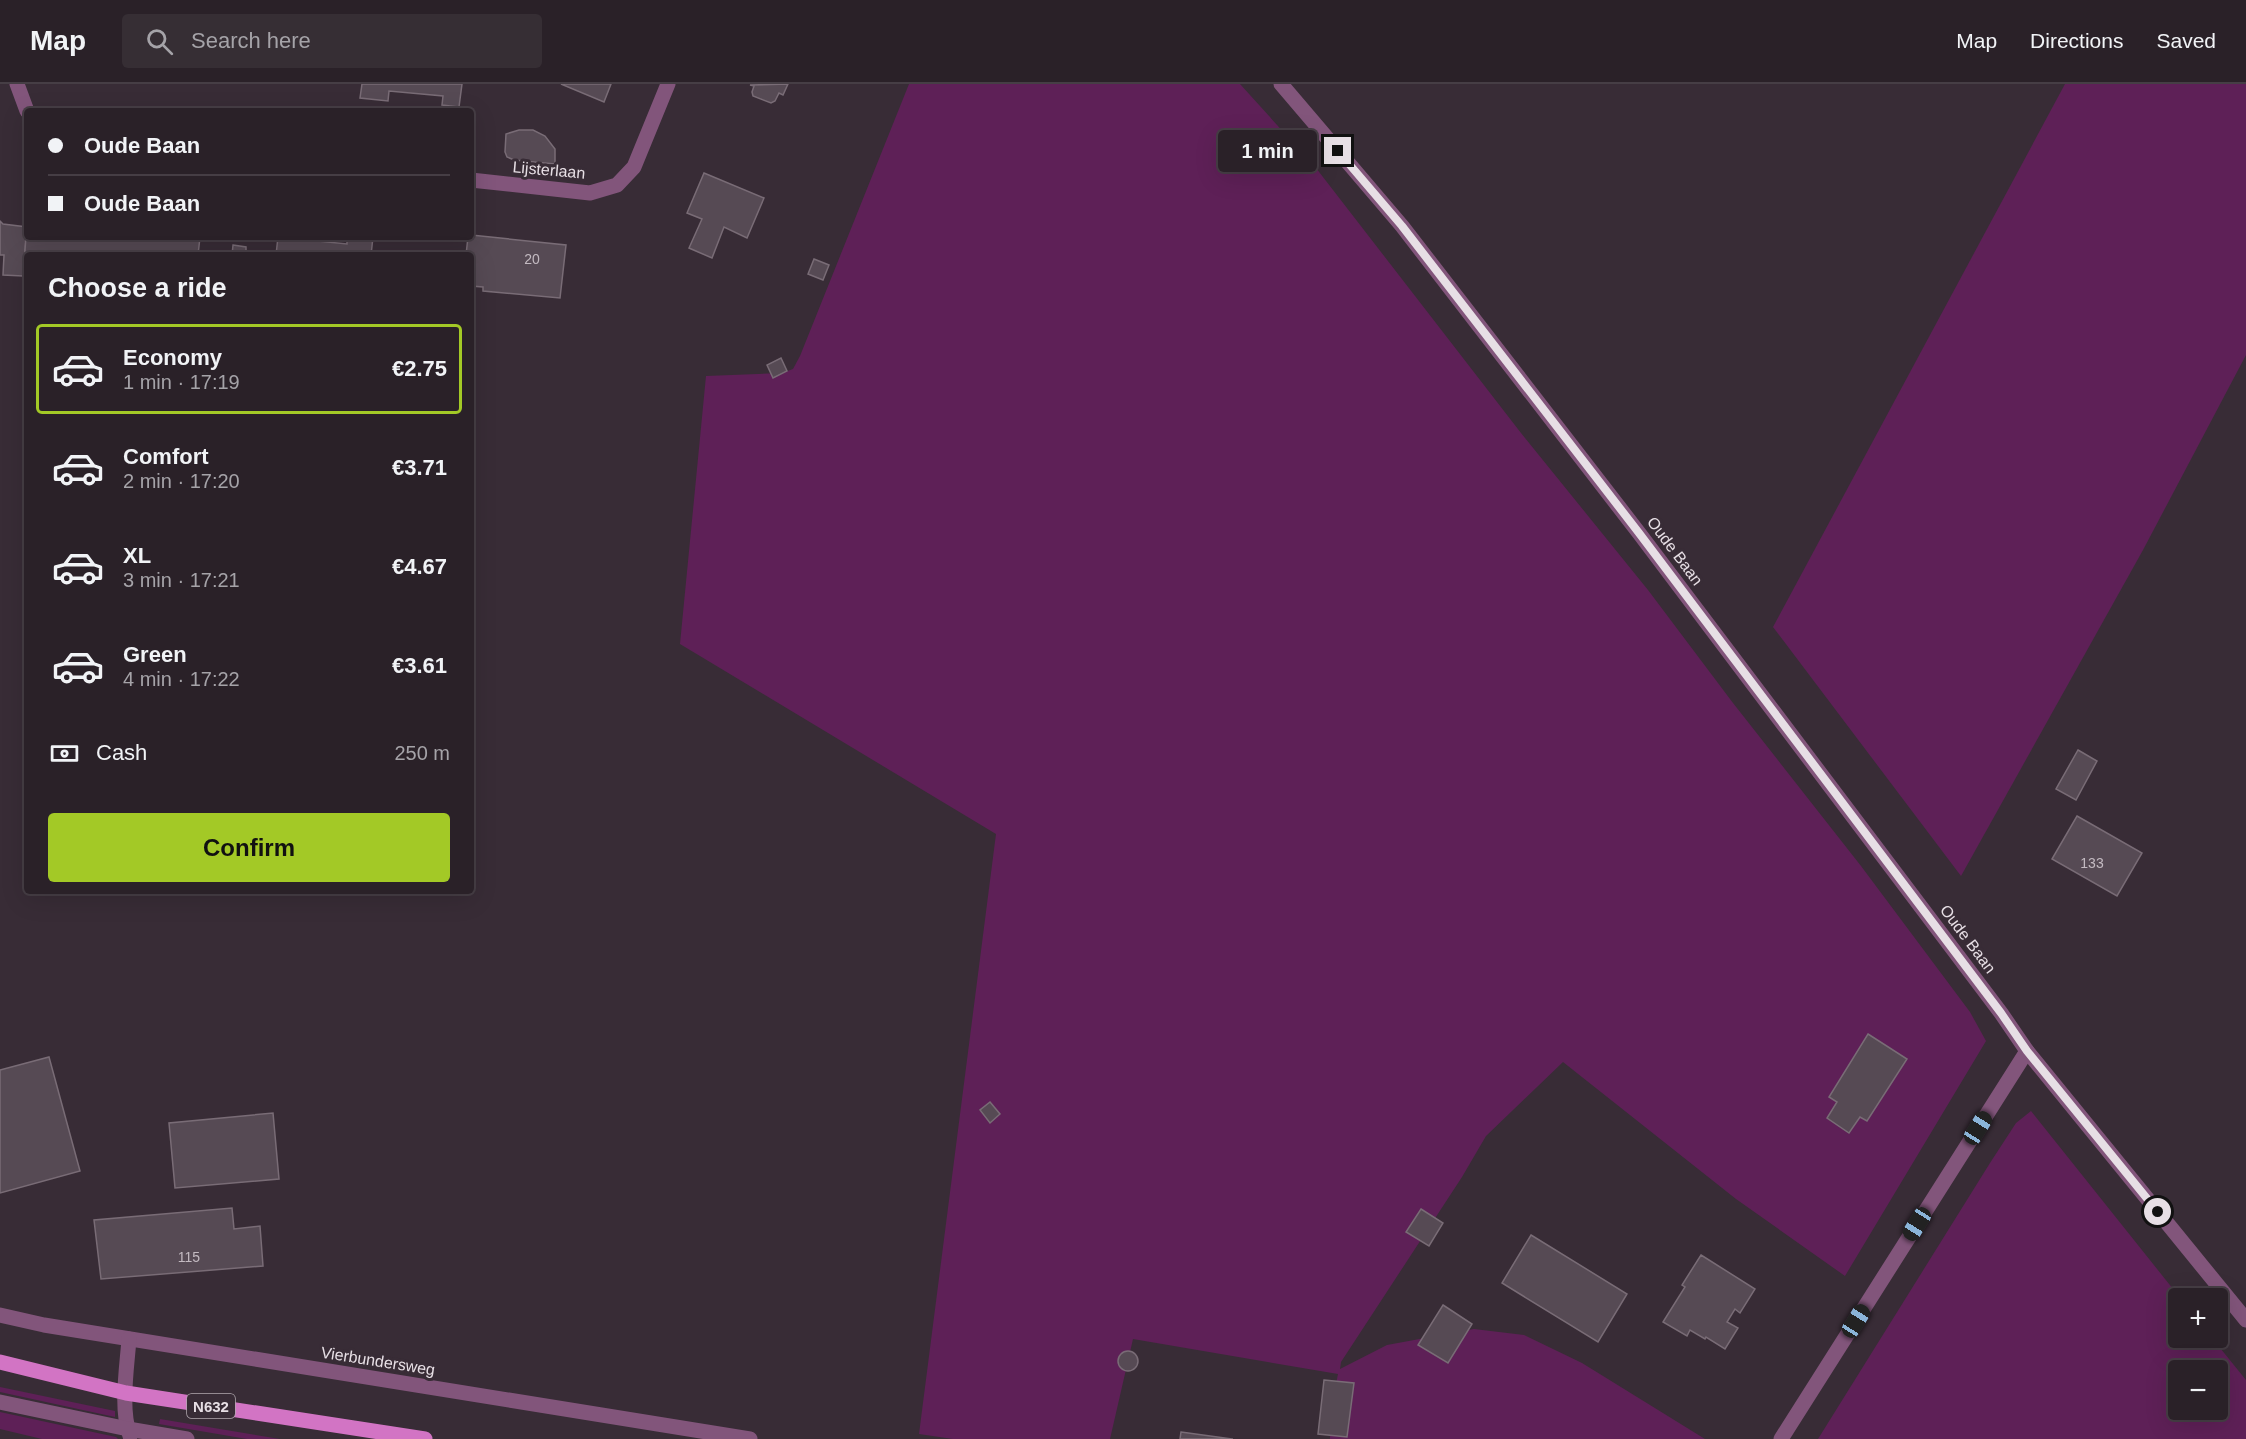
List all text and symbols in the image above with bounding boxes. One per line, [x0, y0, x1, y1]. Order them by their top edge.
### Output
search box [122, 14, 542, 68]
text: Map [30, 25, 86, 56]
icon: search [143, 25, 176, 58]
text: Search here [191, 28, 311, 53]
text: Map [1956, 29, 1997, 52]
text: Directions [2030, 29, 2123, 52]
text: Saved [2156, 29, 2216, 52]
callout: 1 min [1218, 130, 1317, 172]
text: Oude Baan [84, 133, 200, 158]
route end [1324, 137, 1351, 164]
text: 1 min [1241, 140, 1294, 162]
street label: Lijsterlaan [512, 158, 586, 182]
text: Oude Baan [84, 191, 200, 216]
house number: 20 [524, 251, 540, 267]
text: Choose a ride [48, 273, 227, 303]
icon: car [51, 342, 105, 396]
text: Economy [123, 345, 222, 370]
text: €2.75 [392, 356, 447, 381]
text: 1 min · 17:19 [123, 371, 240, 393]
icon: car [51, 441, 105, 495]
text: Comfort [123, 444, 209, 469]
text: €3.71 [392, 455, 447, 480]
text: 2 min · 17:20 [123, 470, 240, 492]
street label: Oude Baan [1644, 514, 1706, 588]
icon: car [51, 540, 105, 594]
text: XL [123, 543, 151, 568]
text: €4.67 [392, 554, 447, 579]
text: 3 min · 17:21 [123, 569, 240, 591]
icon: car [51, 639, 105, 693]
text: Green [123, 642, 187, 667]
text: €3.61 [392, 653, 447, 678]
text: 4 min · 17:22 [123, 668, 240, 690]
icon: cash [48, 737, 81, 770]
text: Cash [96, 740, 147, 765]
text: 250 m [394, 742, 450, 764]
button: Confirm [48, 813, 450, 882]
house number: 133 [2080, 855, 2104, 871]
street label: Oude Baan [1937, 902, 1999, 976]
car [1961, 1108, 1995, 1148]
route start [2144, 1198, 2171, 1225]
car [1900, 1204, 1934, 1244]
house number: 115 [178, 1249, 200, 1265]
map controls [2168, 1288, 2228, 1420]
button: + [2168, 1288, 2228, 1348]
car [1839, 1301, 1873, 1341]
street label: Vierbundersweg [320, 1344, 436, 1378]
button: − [2168, 1360, 2228, 1420]
road number: N632 [187, 1394, 235, 1418]

